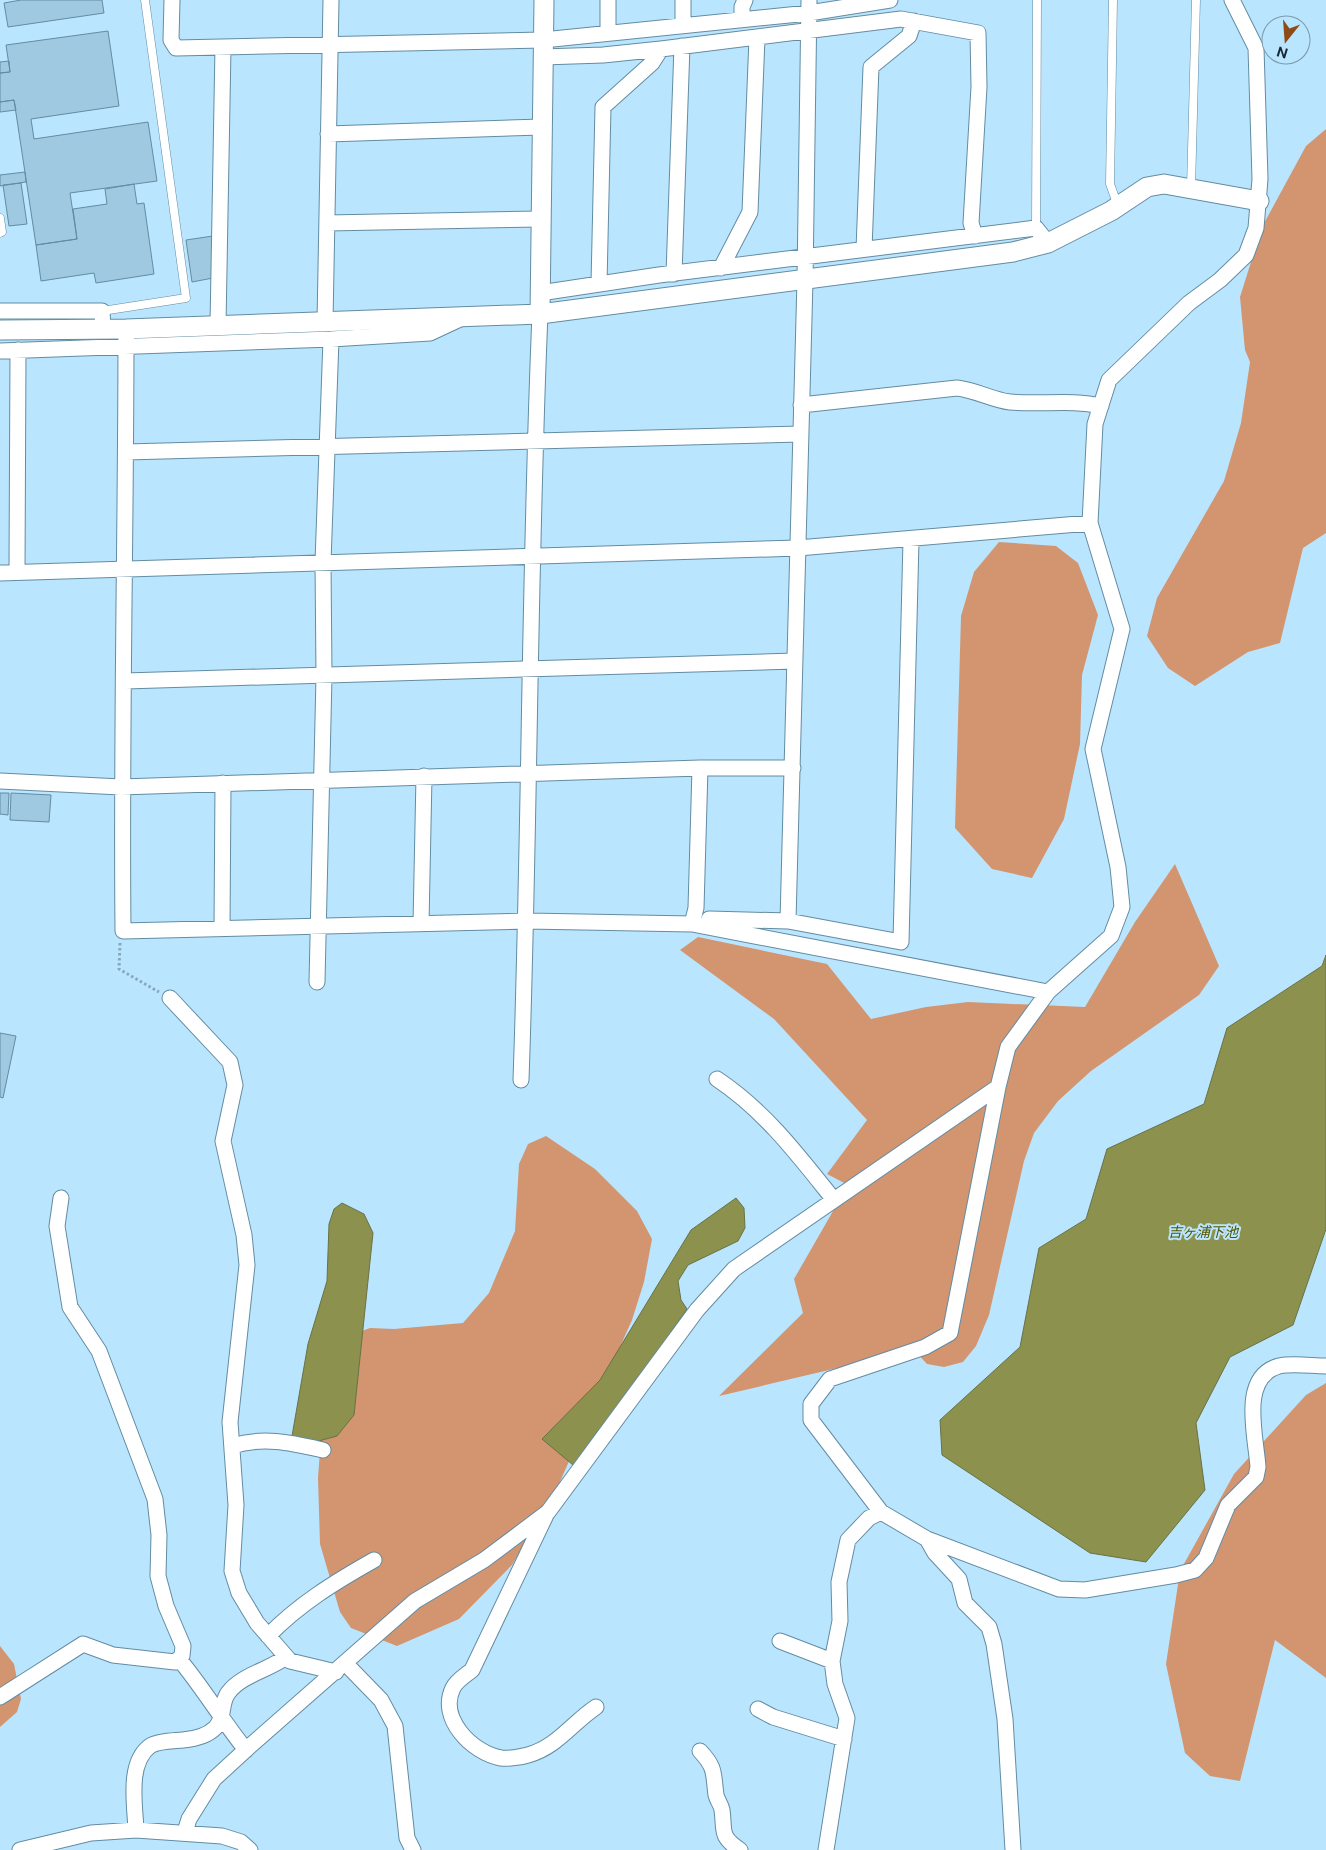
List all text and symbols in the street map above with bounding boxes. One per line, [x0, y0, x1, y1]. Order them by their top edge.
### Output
north arrow [1261, 15, 1311, 65]
text: N [1275, 43, 1290, 62]
water label: 吉ヶ浦下池 [1168, 1224, 1240, 1240]

